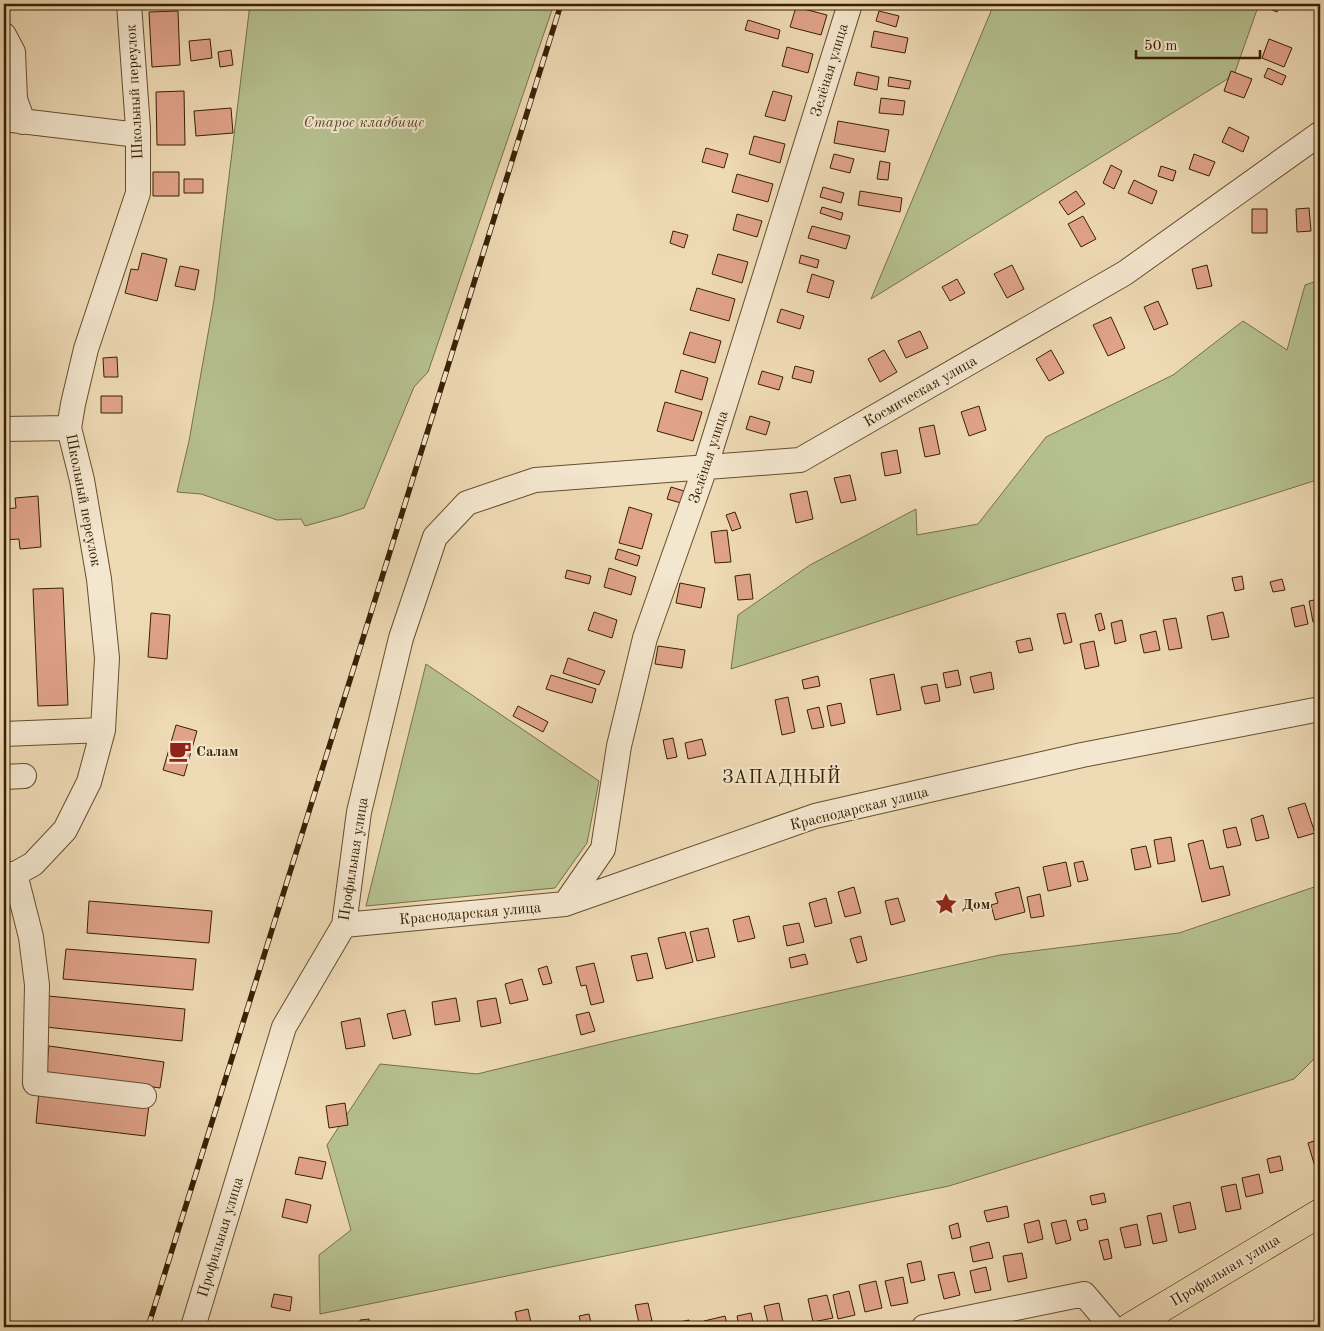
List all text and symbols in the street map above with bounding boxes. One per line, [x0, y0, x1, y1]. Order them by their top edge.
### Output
street label: Зелёная улица [809, 21, 852, 119]
street label: Школьный переулок [124, 24, 147, 160]
scale bar [1136, 28, 1260, 60]
text: 50 m [1144, 39, 1178, 54]
park label: Старое кладбище [304, 115, 424, 131]
street label: Космическая улица [862, 354, 980, 431]
street label: Зелёная улица [687, 409, 732, 506]
street label: Школьный переулок [62, 433, 103, 568]
cafe icon: Салам [167, 738, 193, 764]
place label: Салам [196, 745, 239, 760]
district label: ЗАПАДНЫЙ [722, 765, 842, 787]
street label: Краснодарская улица [789, 785, 931, 834]
street label: Профильная улица [337, 796, 372, 922]
place icon: Дом [933, 891, 959, 917]
place label: Дом [962, 898, 991, 913]
street label: Краснодарская улица [399, 901, 542, 928]
street label: Профильная улица [196, 1175, 247, 1299]
street label: Профильная улица [1168, 1232, 1284, 1310]

